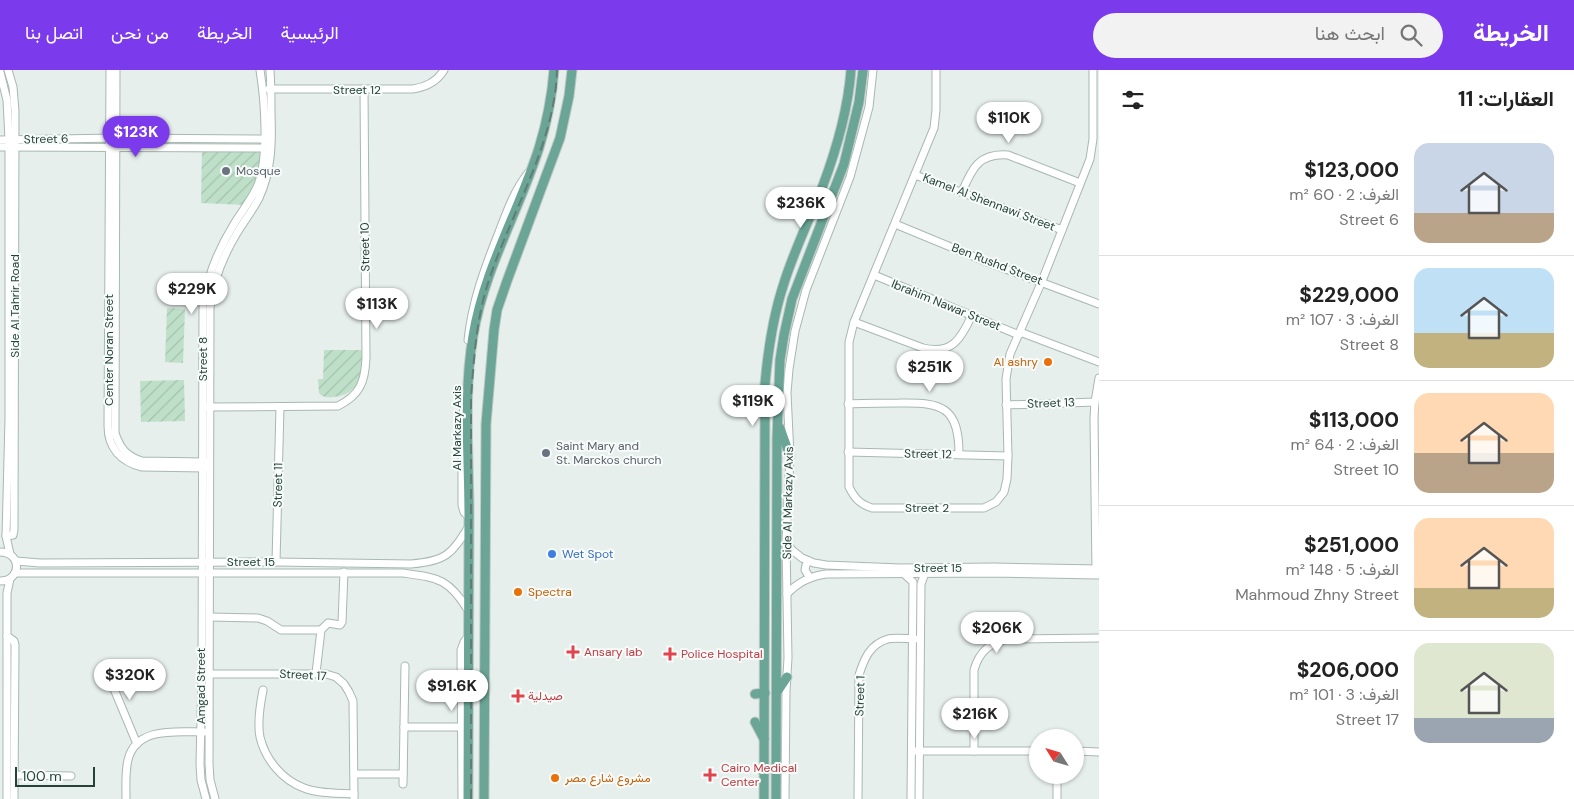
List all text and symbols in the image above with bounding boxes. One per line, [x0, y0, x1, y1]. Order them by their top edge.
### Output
search box [1093, 13, 1443, 58]
text: الخريطة [1473, 17, 1549, 48]
text: اتصل بنا [25, 21, 83, 45]
text: من نحن [111, 21, 169, 45]
text: الخريطة [197, 21, 253, 45]
text: الرئيسية [281, 21, 339, 45]
text: ابحث هنا [1315, 21, 1385, 46]
icon: search [1397, 21, 1425, 49]
street label: Street 12 [333, 82, 381, 98]
text: العقارات: 11 [1458, 85, 1554, 113]
icon: filters [1119, 86, 1147, 114]
pin: $110K [974, 102, 1044, 144]
text: $110K [987, 107, 1031, 128]
pin: $123K [101, 116, 171, 158]
text: $123K [114, 121, 158, 142]
street label: Street 6 [23, 131, 69, 147]
text: $123,000 [1304, 156, 1399, 184]
place label: Mosque [236, 163, 281, 179]
icon: home [1454, 163, 1514, 223]
marker: Mosque [220, 165, 232, 177]
street label: Kamel Al Shennawi Street [921, 169, 1058, 235]
text: الغرف: 2 · 60 m² [1289, 184, 1399, 205]
pin: $236K [766, 186, 836, 229]
text: $236K [776, 192, 826, 213]
text: Street 6 [1339, 209, 1399, 230]
street label: Street 10 [357, 222, 373, 272]
street label: Ben Rushd Street [949, 239, 1045, 289]
street label: Side Al Tahrir Road [7, 254, 23, 358]
pin: $229K [157, 272, 227, 315]
street label: Ibrahim Nawar Street [889, 276, 1003, 334]
text: $229K [168, 278, 216, 299]
text: $229,000 [1299, 281, 1399, 309]
pin: $113K [342, 288, 412, 330]
icon: home [1454, 288, 1514, 348]
text: $113K [356, 293, 398, 314]
street label: Center Noran Street [101, 294, 117, 406]
text: الغرف: 3 · 107 m² [1286, 309, 1399, 330]
text: Street 8 [1340, 334, 1399, 355]
street label: Street 8 [195, 337, 211, 381]
pin: $251K [895, 350, 965, 393]
place label: Al ashry [994, 354, 1038, 370]
text: $251K [907, 356, 953, 377]
marker: Al ashry [1042, 356, 1054, 368]
pin: $119K [718, 384, 788, 427]
street label: Al Markazy Axis [449, 385, 465, 471]
text: $119K [732, 390, 774, 411]
street label: Street 13 [1027, 394, 1075, 412]
text: $113,000 [1309, 406, 1399, 434]
icon: home [1454, 413, 1514, 473]
text: الغرف: 2 · 64 m² [1291, 434, 1399, 455]
place label: Saint Mary and St. Marckos church [556, 438, 662, 468]
street label: Side Al Markazy Axis [779, 446, 797, 560]
street label: Street 12 [904, 446, 952, 462]
marker: Saint Mary and St. Marckos church [540, 447, 552, 459]
text: Street 10 [1333, 459, 1399, 480]
street label: Street 11 [270, 463, 286, 507]
street label: Street 2 [905, 500, 949, 516]
text: $251,000 [1304, 531, 1399, 559]
icon: home [1454, 538, 1514, 598]
place label: Wet Spot [562, 546, 614, 562]
marker: Wet Spot [546, 548, 558, 560]
street label: Street 15 [227, 554, 275, 570]
text: الغرف: 5 · 148 m² [1285, 559, 1399, 580]
street label: Street 15 [914, 560, 962, 576]
place label: Spectra [528, 584, 572, 600]
text: Mahmoud Zhny Street [1235, 584, 1399, 605]
marker: Spectra [512, 586, 524, 598]
pin: $206K [962, 612, 1032, 654]
text: $206K [972, 617, 1022, 638]
place label: Ansary lab [584, 644, 642, 660]
marker: Ansary lab [566, 645, 580, 659]
place label: Police Hospital [681, 646, 763, 662]
street label: Amgad Street [193, 647, 209, 724]
marker: Police Hospital [663, 647, 677, 661]
text: $206,000 [1297, 656, 1399, 684]
pin: $320K [95, 658, 165, 701]
icon: home [1454, 663, 1514, 723]
text: $320K [105, 664, 155, 685]
street label: Street 17 [279, 666, 327, 684]
pin: $91.6K [411, 670, 493, 712]
text: $91.6K [427, 675, 477, 696]
street label: Street 1 [851, 675, 869, 717]
text: الغرف: 3 · 101 m² [1289, 684, 1399, 705]
place label: صيدلية [528, 688, 563, 704]
marker: صيدلية [512, 690, 524, 702]
pin: $216K [940, 698, 1010, 740]
text: $216K [952, 703, 998, 724]
text: Street 17 [1336, 709, 1399, 730]
north arrow [1029, 729, 1084, 784]
map controls [1029, 729, 1084, 784]
place label: Cairo Medical Center [721, 760, 797, 790]
scale bar [15, 764, 95, 787]
text: 100 m [22, 767, 62, 785]
marker: Cairo Medical Center [703, 768, 717, 782]
place label: مشروع شارع مصر [564, 770, 651, 787]
marker: مشروع شارع مصر [549, 772, 561, 784]

